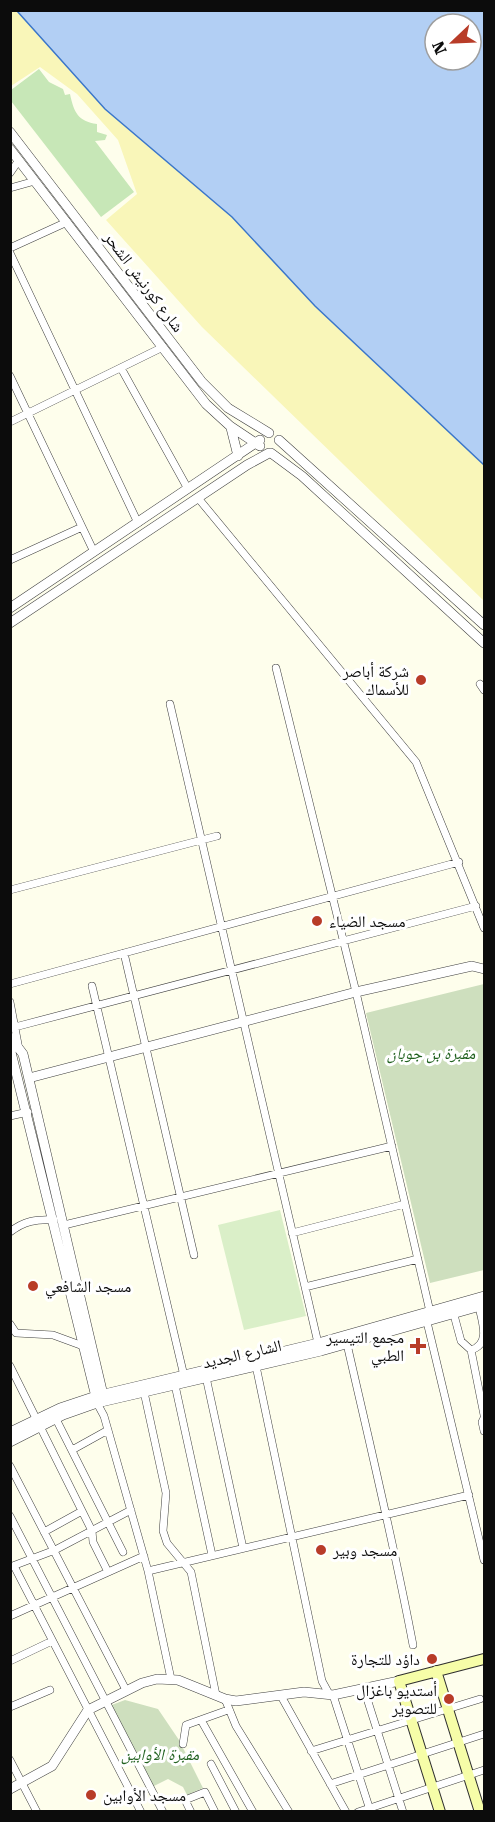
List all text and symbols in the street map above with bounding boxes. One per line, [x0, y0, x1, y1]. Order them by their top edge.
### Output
north arrow [423, 12, 483, 72]
text: N [428, 38, 451, 57]
street label: شارع كورنيش الشحر [99, 227, 188, 336]
place label: شركة أباصر للأسماك [342, 662, 409, 699]
marker: شركة أباصر للأسماك [414, 673, 428, 687]
place label: مسجد الضياء [329, 912, 406, 931]
marker: مسجد الضياء [310, 914, 324, 928]
park label: مقبرة بن جوبان [387, 1044, 476, 1064]
place label: مسجد الشافعي [45, 1277, 131, 1299]
marker: مسجد الشافعي [26, 1279, 40, 1293]
place label: مجمع التيسير الطبي [325, 1328, 404, 1368]
street label: الشارع الجديد [201, 1336, 283, 1373]
marker: مجمع التيسير الطبي [409, 1337, 427, 1355]
place label: مسجد وبير [332, 1541, 397, 1560]
marker: مسجد وبير [314, 1543, 328, 1557]
place label: داؤد للتجارة [351, 1650, 420, 1669]
marker: داؤد للتجارة [425, 1652, 439, 1666]
place label: أستديو باغزال للتصوير [356, 1681, 437, 1718]
marker: أستديو باغزال للتصوير [442, 1692, 456, 1706]
park label: مقبرة الأوابين [121, 1745, 200, 1765]
place label: مسجد الأوابين [103, 1786, 186, 1806]
marker: مسجد الأوابين [84, 1788, 98, 1802]

